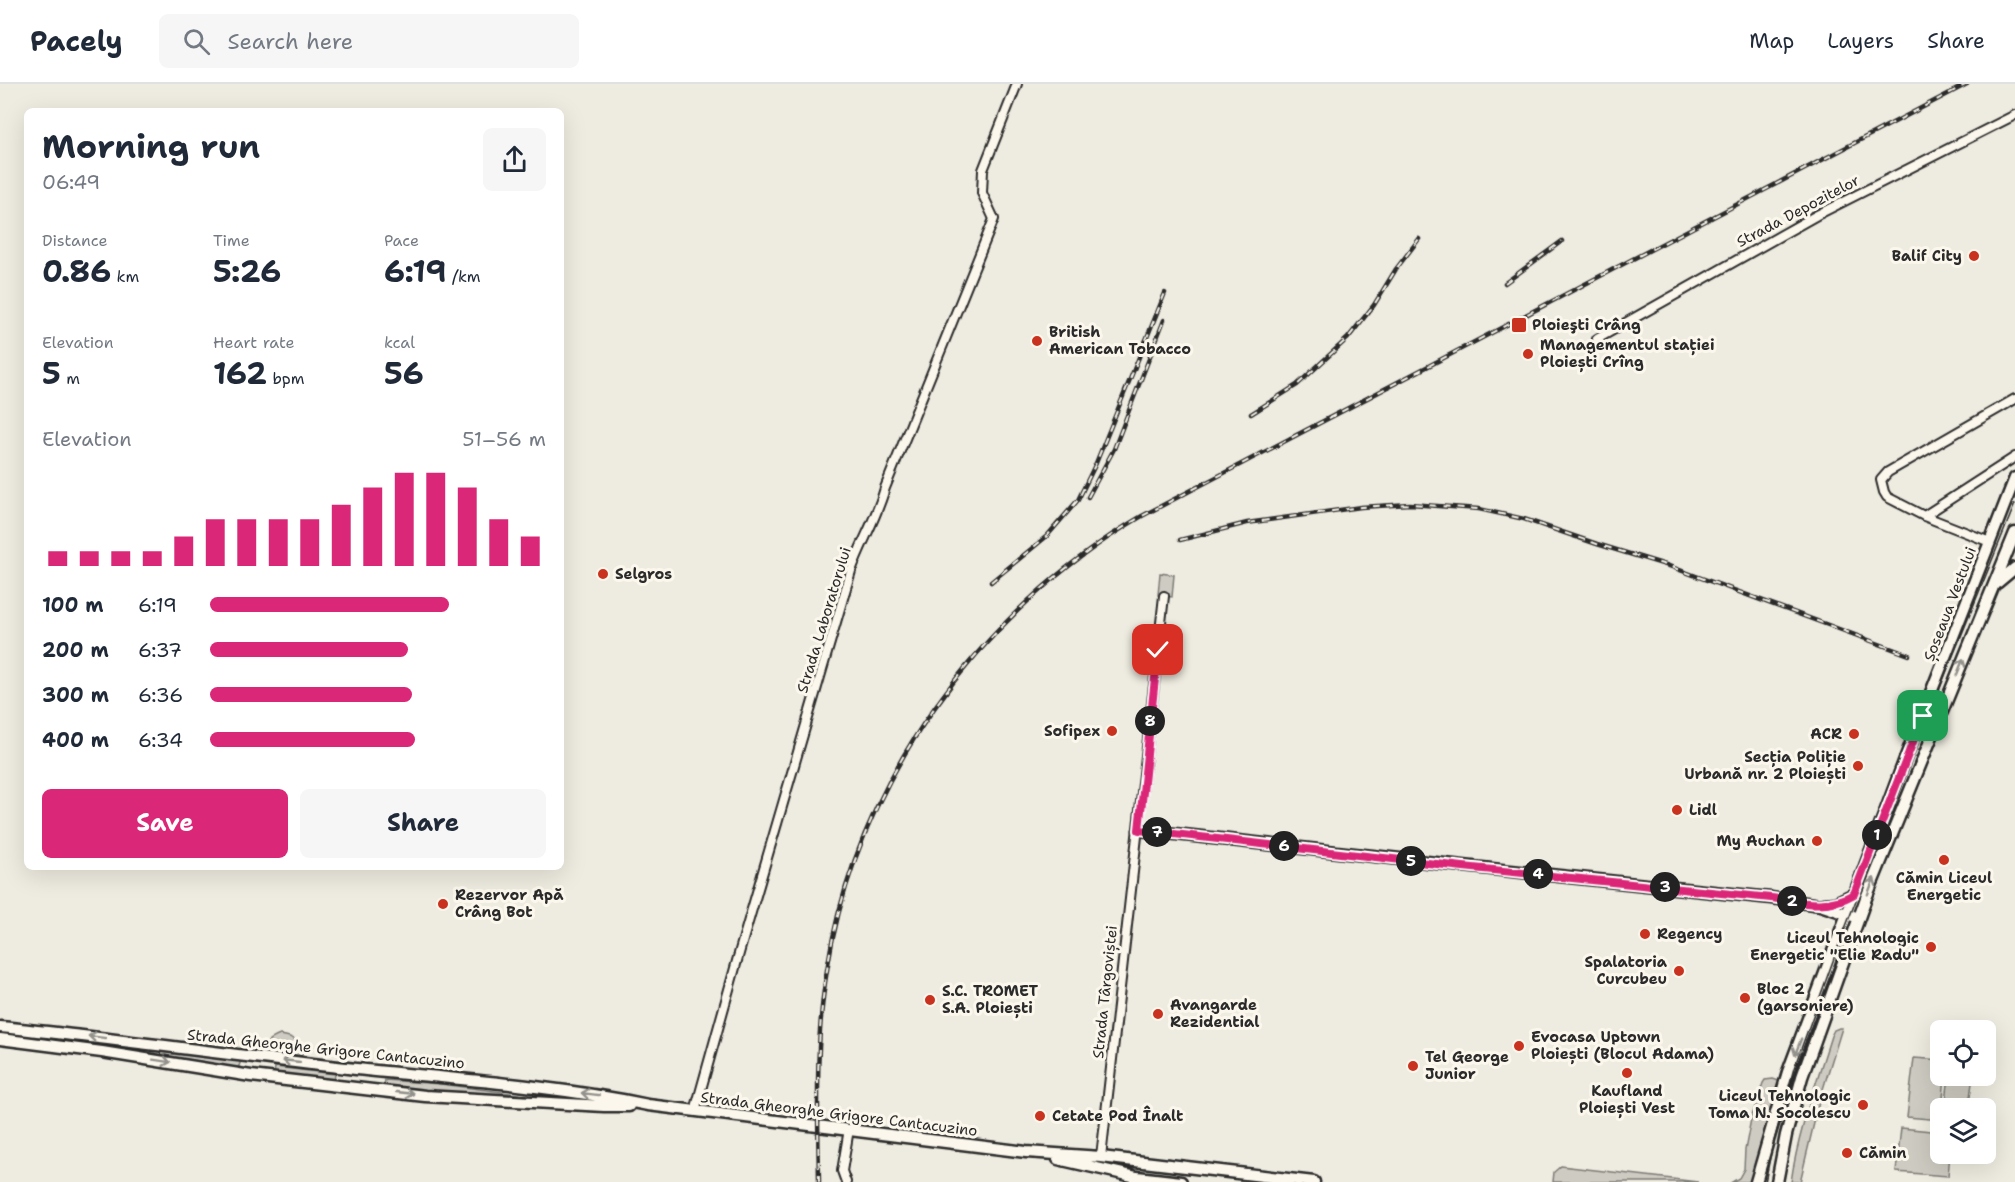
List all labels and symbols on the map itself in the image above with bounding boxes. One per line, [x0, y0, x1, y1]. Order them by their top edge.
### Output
street label: Strada Depozitelor [1733, 170, 1863, 252]
place label: Balif City [1892, 246, 1962, 266]
marker: Balif City [1967, 249, 1981, 263]
place label: Ploieşti Crâng [1532, 315, 1641, 335]
marker: Ploieşti Crâng [1510, 316, 1528, 334]
place label: British American Tobacco [1049, 322, 1191, 359]
marker: British American Tobacco [1030, 334, 1044, 348]
place label: Managementul stației Ploiești Crîng [1540, 335, 1715, 373]
marker: Managementul stației Ploiești Crîng [1521, 347, 1535, 361]
street label: Șoseaua Vestului [1919, 544, 1982, 664]
street label: Strada Laboratorului [792, 545, 856, 695]
place label: Selgros [615, 564, 672, 584]
marker: Selgros [596, 567, 610, 581]
pin [1132, 624, 1183, 675]
one-way arrow [1955, 658, 1966, 677]
pin [1897, 690, 1948, 741]
pin: 8 [1135, 706, 1165, 736]
place label: Sofipex [1044, 721, 1100, 741]
marker: Sofipex [1105, 724, 1119, 738]
place label: ACR [1810, 724, 1842, 744]
marker: ACR [1847, 727, 1861, 741]
place label: Secția Poliție Urbană nr. 2 Ploiești [1684, 747, 1846, 785]
marker: Secția Poliție Urbană nr. 2 Ploiești [1851, 759, 1865, 773]
place label: Lidl [1689, 800, 1717, 820]
marker: Lidl [1670, 803, 1684, 817]
pin: 7 [1142, 817, 1172, 847]
pin: 1 [1862, 820, 1892, 850]
pin: 6 [1269, 831, 1299, 861]
place label: My Auchan [1717, 831, 1805, 851]
marker: My Auchan [1810, 834, 1824, 848]
pin: 5 [1396, 846, 1426, 876]
marker: Cămin Liceul Energetic [1937, 853, 1951, 867]
pin: 4 [1523, 859, 1553, 889]
place label: Cămin Liceul Energetic [1896, 868, 1992, 905]
pin: 3 [1650, 872, 1680, 902]
one-way arrow [1866, 878, 1877, 896]
place label: Rezervor Apă Crâng Bot [455, 885, 564, 922]
pin: 2 [1777, 886, 1807, 916]
marker: Rezervor Apă Crâng Bot [436, 897, 450, 911]
street label: Strada Târgoviștei [1088, 924, 1123, 1060]
place label: Regency [1657, 924, 1723, 944]
marker: Regency [1638, 927, 1652, 941]
place label: Liceul Tehnologic Energetic "Elie Radu" [1750, 928, 1919, 965]
marker: Liceul Tehnologic Energetic "Elie Radu" [1924, 940, 1938, 954]
place label: Spalatoria Curcubeu [1585, 952, 1668, 989]
marker: Spalatoria Curcubeu [1672, 964, 1686, 978]
place label: Bloc 2 (garsoniere) [1757, 979, 1854, 1016]
place label: S.C. TROMET S.A. Ploiești [942, 981, 1039, 1019]
marker: Bloc 2 (garsoniere) [1738, 991, 1752, 1005]
marker: S.C. TROMET S.A. Ploiești [923, 993, 937, 1007]
place label: Avangarde Rezidential [1170, 995, 1259, 1032]
marker: Avangarde Rezidential [1151, 1007, 1165, 1021]
street label: Strada Gheorghe Grigore Cantacuzino [186, 1024, 466, 1074]
place label: Evocasa Uptown Ploiești (Blocul Adama) [1531, 1027, 1714, 1065]
one-way arrow [88, 1031, 108, 1042]
one-way arrow [1791, 1037, 1802, 1056]
marker: Evocasa Uptown Ploiești (Blocul Adama) [1512, 1039, 1526, 1053]
place label: Tel George Junior [1425, 1047, 1509, 1084]
one-way arrow [152, 1056, 171, 1067]
one-way arrow [281, 1056, 301, 1067]
marker: Tel George Junior [1406, 1059, 1420, 1073]
marker: Kaufland Ploiești Vest [1620, 1066, 1634, 1080]
place label: Kaufland Ploiești Vest [1579, 1081, 1675, 1119]
place label: Liceul Tehnologic Toma N. Socolescu [1708, 1086, 1851, 1123]
street label: Strada Gheorghe Grigore Cantacuzino [699, 1087, 979, 1141]
one-way arrow [394, 1088, 414, 1099]
one-way arrow [581, 1089, 601, 1100]
marker: Liceul Tehnologic Toma N. Socolescu [1856, 1098, 1870, 1112]
place label: Cetate Pod Înalt [1052, 1105, 1183, 1126]
marker: Cetate Pod Înalt [1033, 1109, 1047, 1123]
place label: Cămin [1859, 1143, 1907, 1163]
marker: Cămin [1840, 1146, 1854, 1160]

